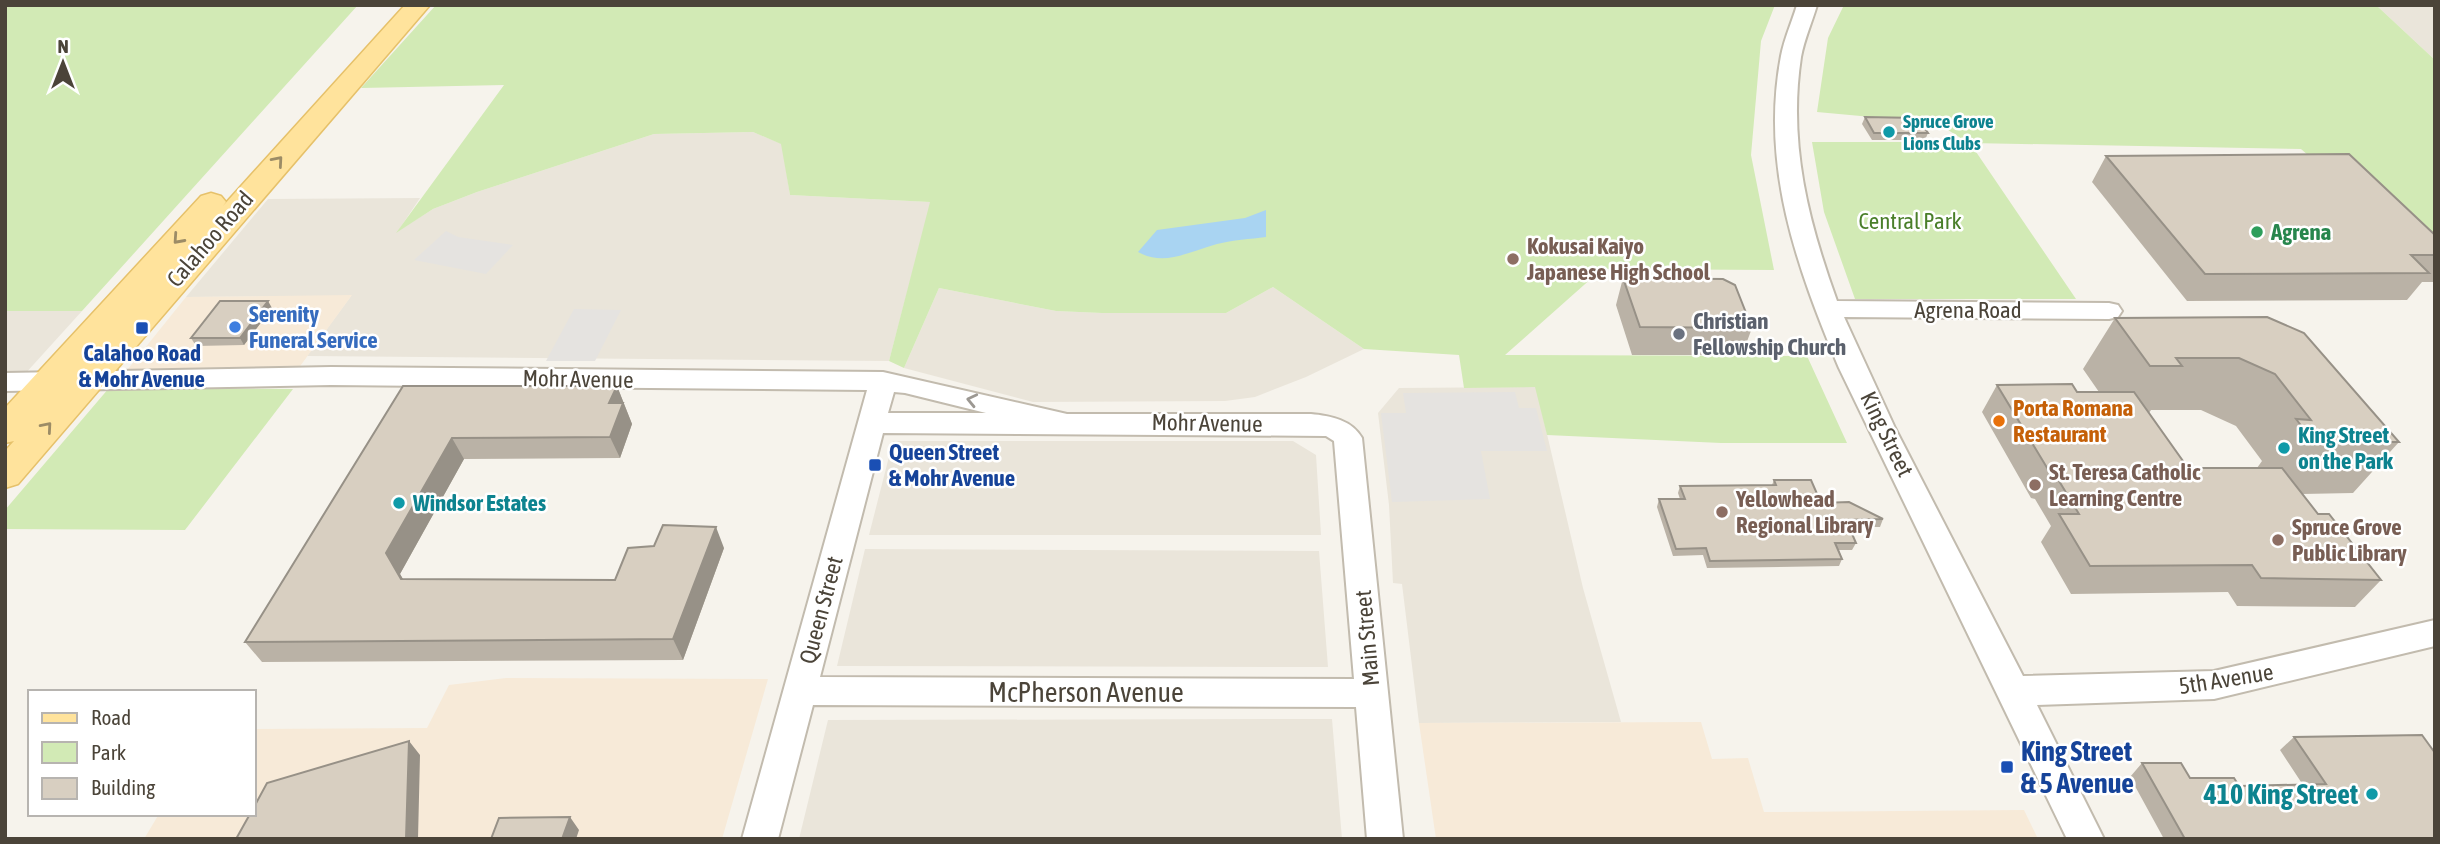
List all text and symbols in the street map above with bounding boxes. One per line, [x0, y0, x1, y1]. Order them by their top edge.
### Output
north arrow [28, 28, 98, 98]
text: N [57, 35, 69, 57]
place label: Spruce Grove Lions Clubs [1903, 110, 1994, 154]
marker: Spruce Grove Lions Clubs [1881, 124, 1897, 140]
one-way arrow [270, 156, 282, 169]
street label: Calahoo Road [162, 186, 258, 292]
park label: Central Park [1858, 208, 1962, 234]
place label: Agrena [2270, 219, 2332, 245]
marker: Agrena [2249, 224, 2265, 240]
one-way arrow [174, 230, 186, 243]
place label: Kokusai Kaiyo Japanese High School [1526, 233, 1711, 285]
marker: Kokusai Kaiyo Japanese High School [1505, 251, 1521, 267]
street label: Agrena Road [1914, 297, 2022, 323]
place label: Serenity Funeral Service [249, 301, 378, 353]
place label: Christian Fellowship Church [1693, 308, 1846, 360]
marker: Serenity Funeral Service [227, 319, 243, 335]
marker: Calahoo Road & Mohr Avenue [134, 320, 150, 336]
marker: Christian Fellowship Church [1671, 326, 1687, 342]
place label: Calahoo Road & Mohr Avenue [79, 340, 205, 392]
street label: Mohr Avenue [522, 365, 634, 393]
street label: King Street [1855, 387, 1919, 481]
one-way arrow [966, 394, 978, 408]
place label: Porta Romana Restaurant [2013, 395, 2134, 447]
street label: Mohr Avenue [1151, 409, 1263, 437]
marker: Porta Romana Restaurant [1991, 413, 2007, 429]
one-way arrow [39, 422, 51, 435]
place label: King Street on the Park [2298, 422, 2394, 474]
place label: Queen Street & Mohr Avenue [889, 439, 1015, 491]
marker: King Street on the Park [2276, 440, 2292, 456]
marker: Queen Street & Mohr Avenue [867, 457, 883, 473]
place label: St. Teresa Catholic Learning Centre [2049, 459, 2201, 511]
marker: St. Teresa Catholic Learning Centre [2027, 477, 2043, 493]
place label: Yellowhead Regional Library [1735, 486, 1874, 538]
place label: Windsor Estates [412, 490, 546, 516]
marker: Windsor Estates [391, 495, 407, 511]
marker: Yellowhead Regional Library [1714, 504, 1730, 520]
place label: Spruce Grove Public Library [2292, 514, 2407, 566]
marker: Spruce Grove Public Library [2270, 532, 2286, 548]
street label: Queen Street [794, 553, 848, 667]
street label: Main Street [1350, 589, 1384, 687]
street label: 5th Avenue [2177, 659, 2275, 699]
street label: McPherson Avenue [988, 676, 1184, 708]
legend [28, 690, 256, 816]
text: Road [91, 705, 131, 729]
place label: King Street & 5 Avenue [2021, 735, 2134, 799]
text: Park [91, 740, 126, 764]
marker: King Street & 5 Avenue [1999, 759, 2015, 775]
text: Building [91, 775, 155, 799]
place label: 410 King Street [2203, 778, 2358, 810]
marker: 410 King Street [2364, 786, 2380, 802]

